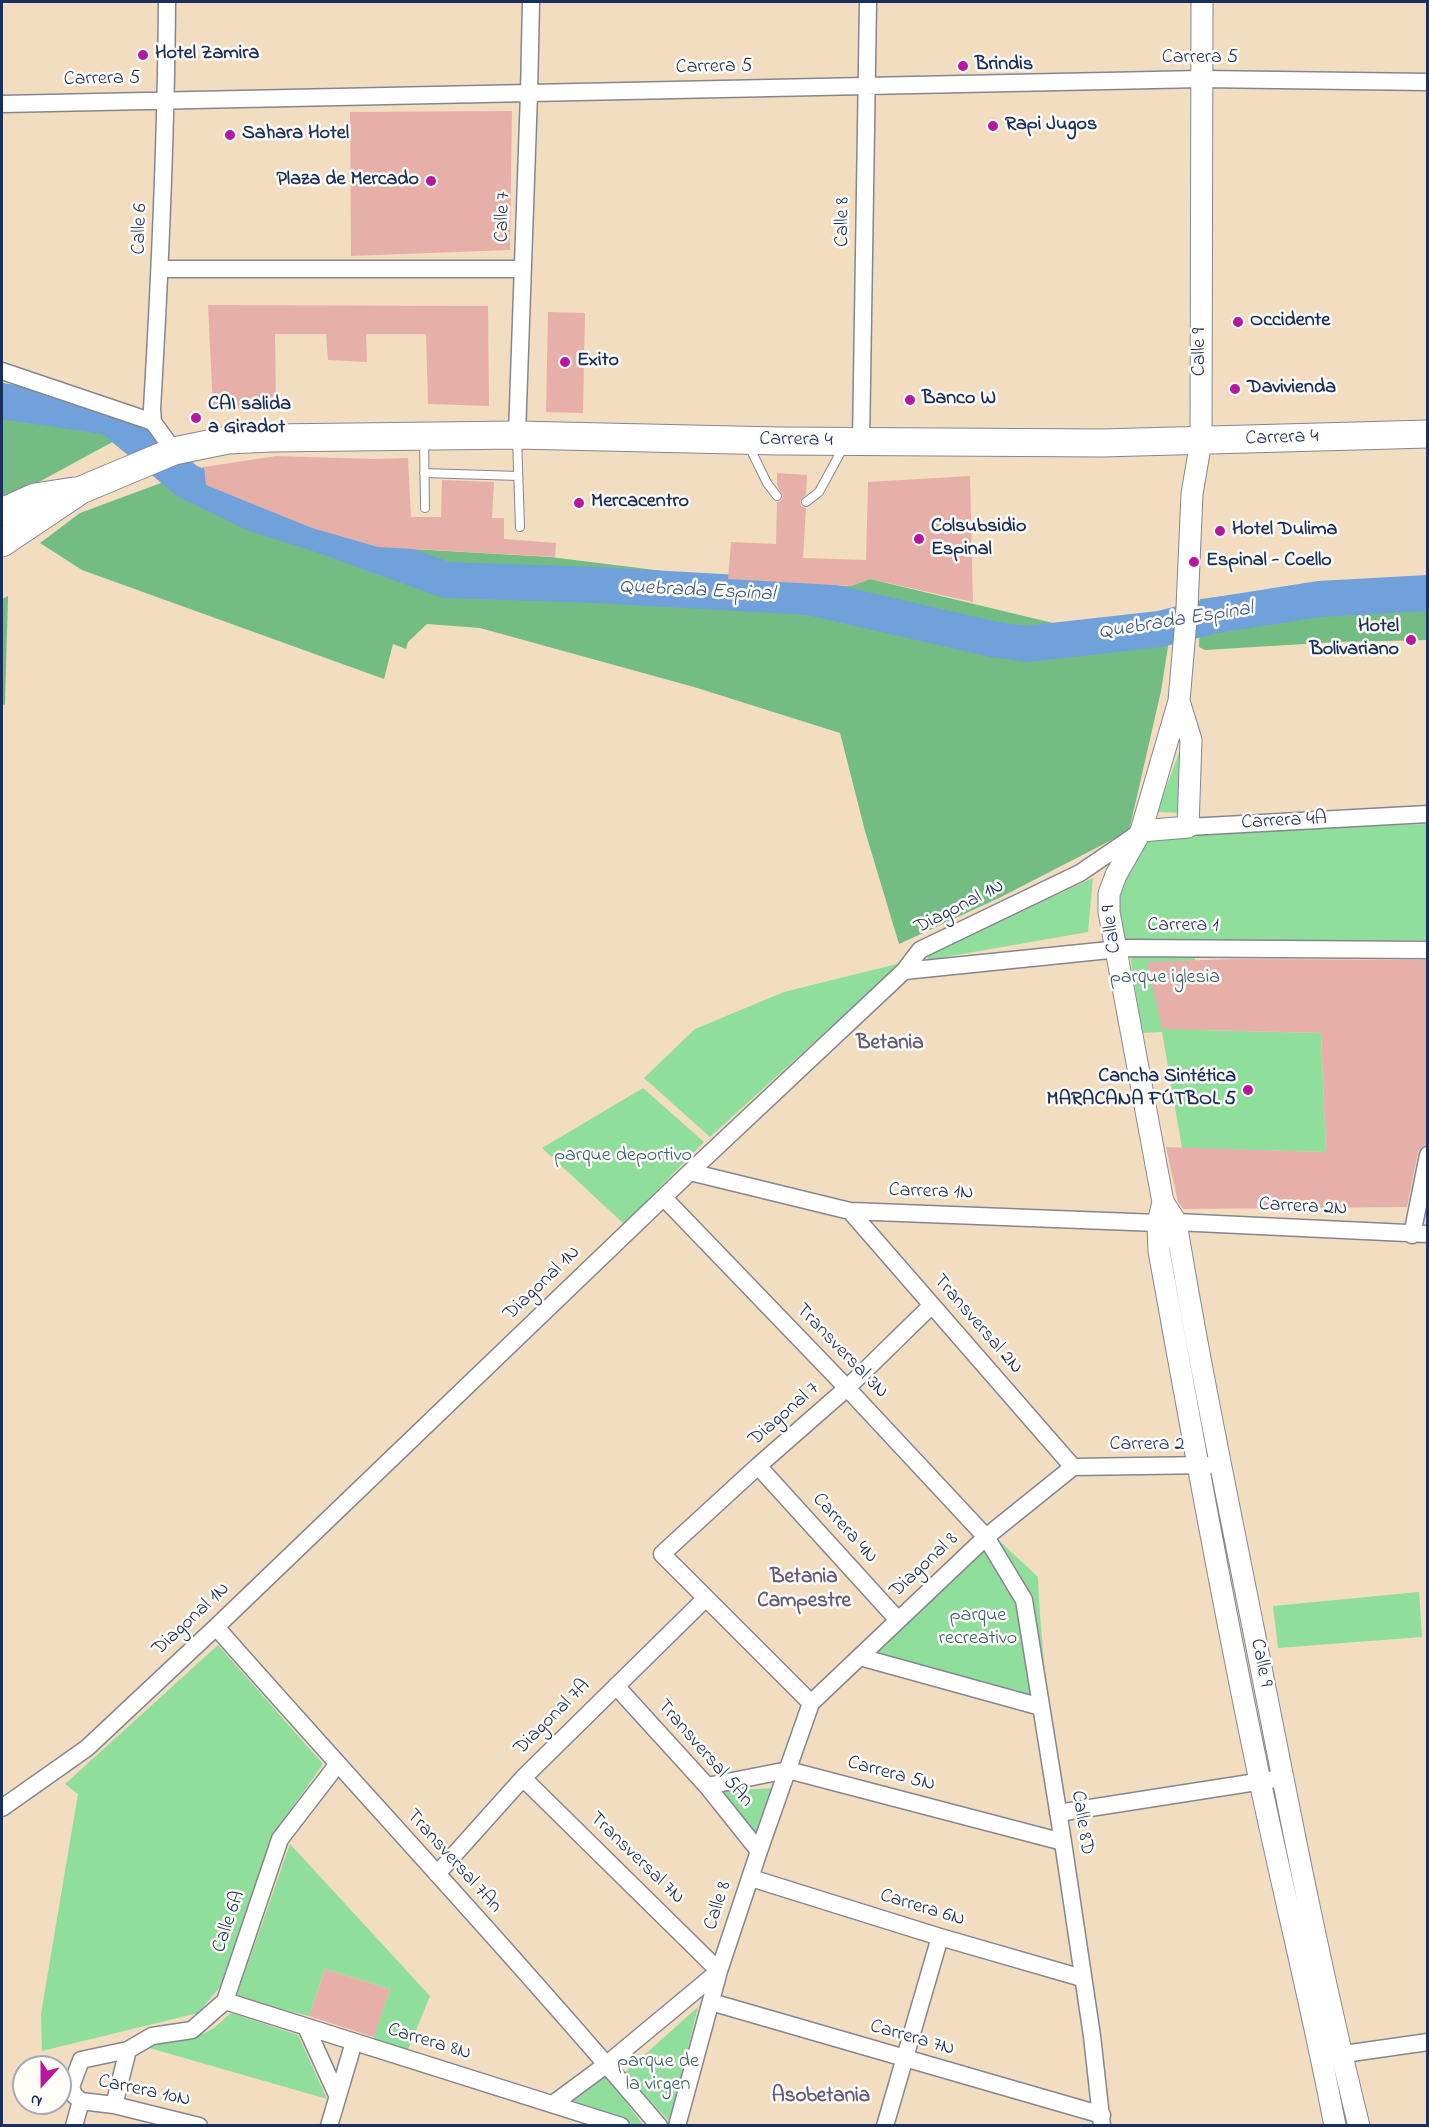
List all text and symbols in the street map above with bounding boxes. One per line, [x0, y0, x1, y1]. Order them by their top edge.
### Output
place label: Hotel Zamira [155, 43, 259, 67]
street label: Carrera 5 [1162, 47, 1238, 71]
marker: Hotel Zamira [136, 48, 150, 62]
place label: Brindis [975, 54, 1033, 78]
street label: Carrera 5 [676, 55, 752, 81]
marker: Brindis [956, 59, 970, 73]
street label: Carrera 5 [64, 67, 140, 93]
place label: Rapi Jugos [1005, 114, 1097, 138]
marker: Rapi Jugos [986, 119, 1000, 133]
place label: Sahara Hotel [242, 123, 349, 147]
marker: Sahara Hotel [223, 128, 237, 142]
place label: Plaza de Mercado [276, 169, 419, 193]
marker: Plaza de Mercado [424, 174, 438, 188]
street label: Calle 7 [491, 191, 517, 243]
street label: Calle 8 [832, 197, 856, 247]
street label: Calle 6 [128, 203, 154, 255]
place label: Occidente [1250, 310, 1330, 334]
marker: Occidente [1231, 315, 1245, 329]
street label: Calle 9 [1189, 328, 1213, 376]
place label: Exito [577, 350, 619, 374]
marker: Exito [558, 355, 572, 369]
place label: Davivienda [1247, 377, 1336, 401]
marker: Davivienda [1228, 382, 1242, 396]
place label: Banco W [922, 388, 996, 412]
marker: Banco W [903, 393, 917, 407]
place label: CAI salida a Giradot [208, 394, 291, 441]
marker: CAI salida a Giradot [189, 411, 203, 425]
street label: Carrera 4 [1245, 426, 1319, 452]
street label: Carrera 4 [759, 428, 833, 454]
place label: Mercacentro [591, 491, 689, 515]
marker: Mercacentro [572, 496, 586, 510]
place label: Colsubsidio Espinal [931, 516, 1026, 563]
place label: Hotel Dulima [1232, 519, 1337, 543]
marker: Hotel Dulima [1213, 524, 1227, 538]
marker: Colsubsidio Espinal [912, 532, 926, 546]
place label: Espinal - Coello [1206, 550, 1332, 574]
marker: Espinal - Coello [1187, 555, 1201, 569]
water label: Quebrada Espinal [618, 575, 776, 609]
water label: Quebrada Espinal [1097, 597, 1255, 647]
place label: Hotel Bolivariano [1309, 616, 1399, 663]
marker: Hotel Bolivariano [1404, 633, 1418, 647]
street label: Carrera 4A [1241, 808, 1327, 836]
street label: Diagonal 1N [911, 875, 1009, 941]
street label: Calle 9 [1098, 903, 1128, 955]
street label: Carrera 1 [1147, 915, 1219, 939]
park label: parque iglesia [1110, 967, 1220, 991]
district label: Betania [856, 1032, 924, 1058]
place label: Cancha Sintética MARACANA FÚTBOL 5 [1047, 1066, 1236, 1113]
marker: Cancha Sintética MARACANA FÚTBOL 5 [1241, 1083, 1255, 1097]
park label: parque deportivo [554, 1145, 692, 1169]
street label: Carrera 1N [888, 1180, 974, 1206]
street label: Carrera 2N [1258, 1194, 1348, 1222]
street label: Diagonal 1N [500, 1242, 586, 1326]
street label: Transversal 2N [927, 1270, 1027, 1380]
street label: Transversal 3N [790, 1299, 892, 1405]
street label: Diagonal 7 [745, 1378, 825, 1452]
street label: Carrera 2 [1109, 1434, 1185, 1458]
street label: Carrera 4N [806, 1489, 882, 1569]
street label: Diagonal 8 [886, 1528, 964, 1604]
district label: Betania Campestre [757, 1566, 851, 1616]
street label: Diagonal 1N [148, 1578, 236, 1662]
park label: parque recreativo [939, 1605, 1017, 1652]
street label: Calle 9 [1244, 1637, 1276, 1689]
street label: Diagonal 7A [510, 1675, 596, 1761]
street label: Transversal 5An [651, 1695, 757, 1813]
street label: Carrera 5N [844, 1752, 938, 1798]
street label: Calle 8D [1064, 1789, 1098, 1857]
street label: Transversal 7An [400, 1805, 506, 1919]
street label: Transversal 7N [583, 1808, 689, 1910]
street label: Calle 8 [700, 1879, 738, 1933]
street label: Carrera 6N [877, 1885, 967, 1933]
street label: Calle 6A [208, 1888, 252, 1956]
street label: Carrera 7N [867, 2015, 957, 2063]
street label: Carrera 8N [384, 2019, 474, 2067]
park label: parque de la virgen [617, 2051, 699, 2098]
north arrow [12, 2055, 72, 2115]
street label: Carrera 10N [96, 2071, 192, 2113]
district label: Asobetania [772, 2085, 870, 2111]
text: N [27, 2087, 46, 2113]

